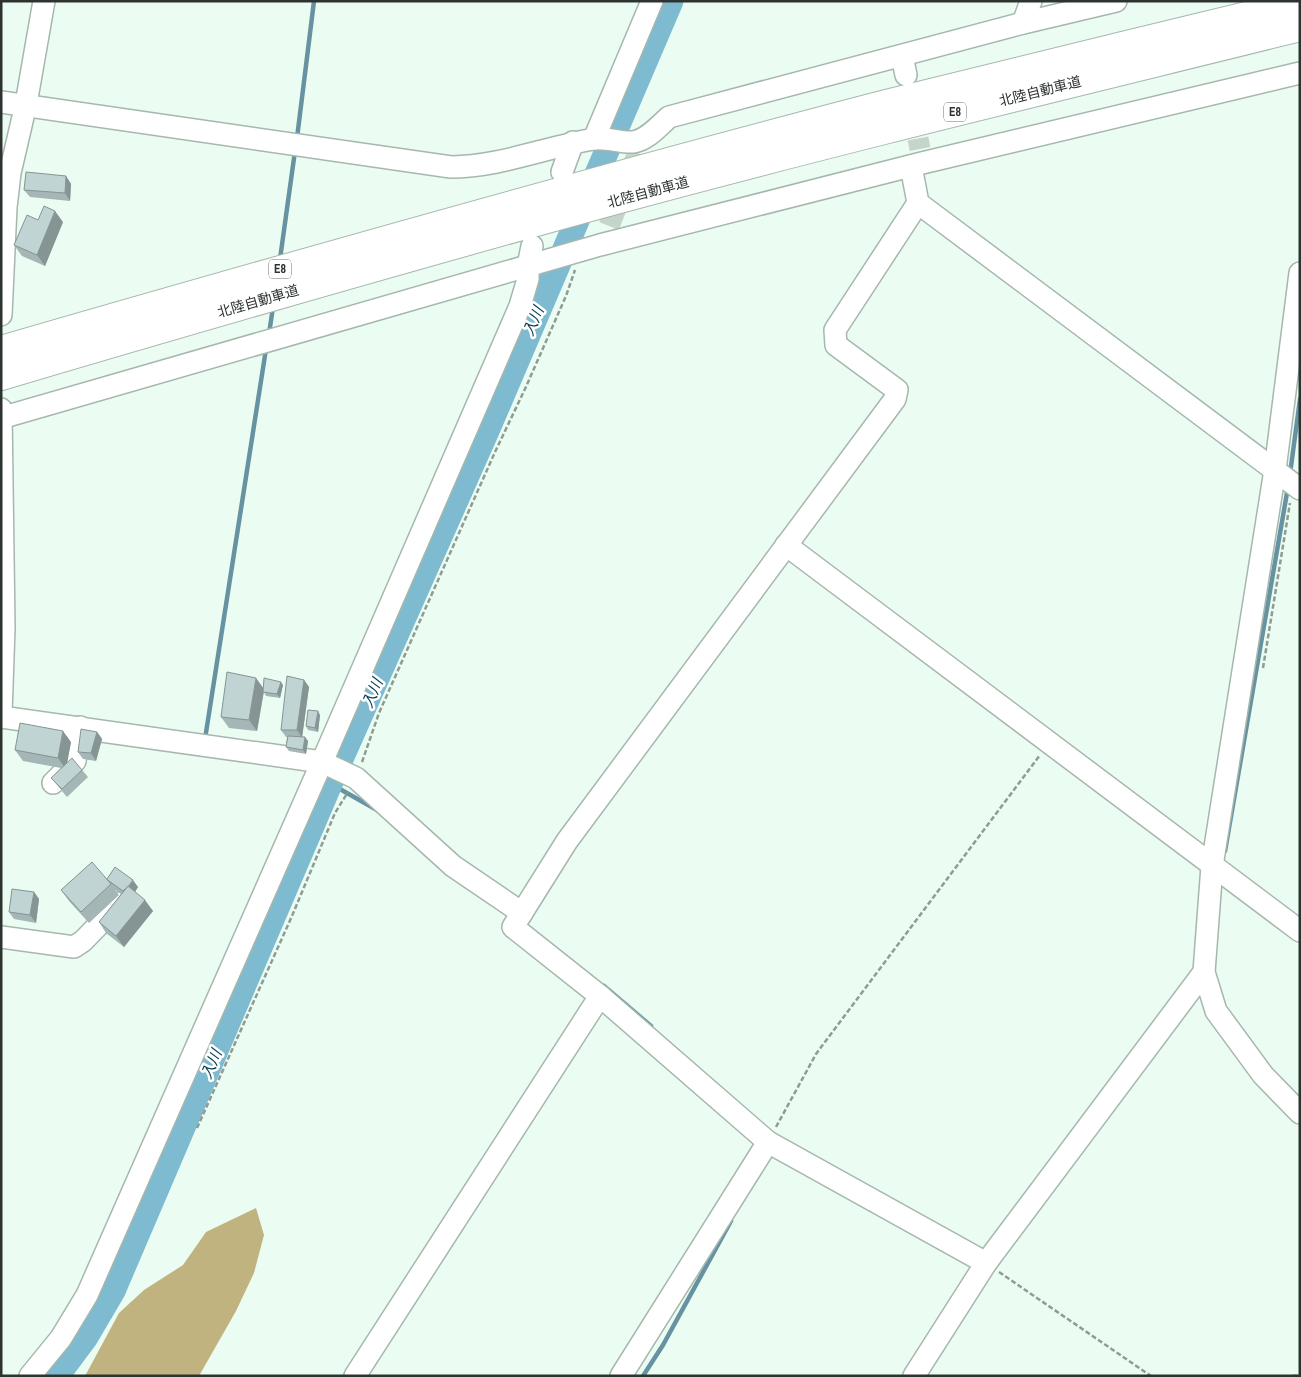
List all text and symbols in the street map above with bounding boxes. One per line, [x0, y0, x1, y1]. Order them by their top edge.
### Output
street label: 北陸自動車道 [997, 72, 1083, 110]
road number: E8 [944, 102, 966, 121]
street label: 北陸自動車道 [605, 172, 691, 212]
road number: E8 [269, 260, 291, 278]
street label: 北陸自動車道 [215, 281, 301, 321]
water label: 入川 [517, 301, 549, 339]
water label: 入川 [356, 673, 388, 711]
water label: 入川 [195, 1044, 227, 1082]

